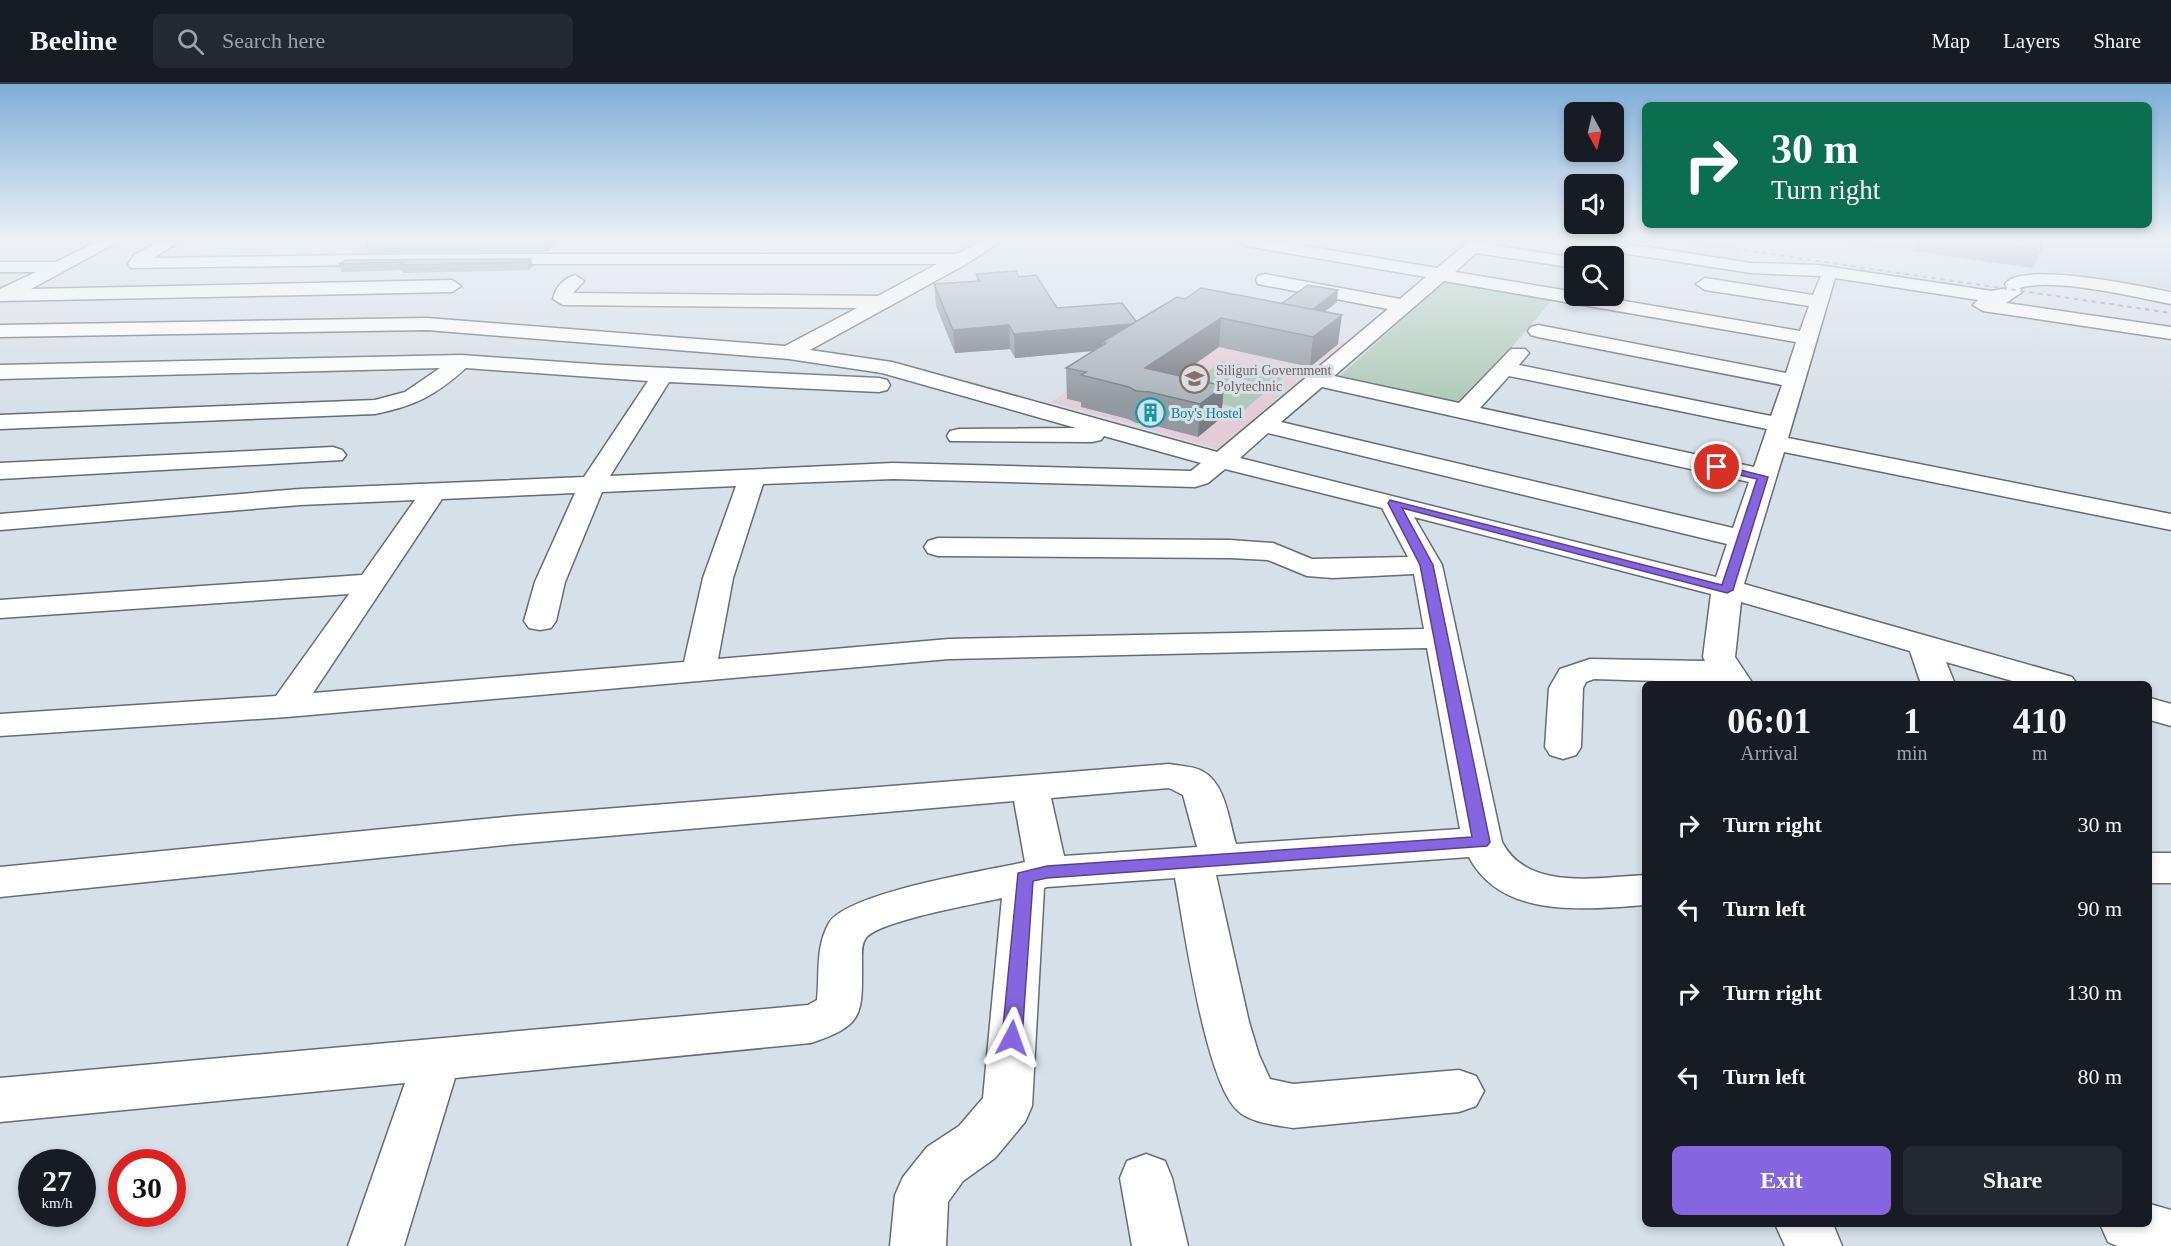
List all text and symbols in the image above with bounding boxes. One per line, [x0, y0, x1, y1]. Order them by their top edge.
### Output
search box [153, 14, 573, 68]
text: Beeline [30, 25, 117, 56]
icon: search [174, 25, 207, 58]
text: Search here [222, 28, 325, 53]
text: Map [1932, 29, 1970, 53]
text: Layers [2003, 29, 2060, 53]
text: Share [2093, 29, 2141, 53]
north arrow [1564, 102, 1624, 162]
map controls [1564, 102, 1624, 306]
icon: right [1672, 126, 1750, 204]
text: 30 m [1771, 126, 1859, 172]
button: sound [1564, 174, 1624, 234]
text: Turn right [1771, 175, 1880, 205]
button: search [1564, 246, 1624, 306]
school or university icon: Siliguri Government Polytechnic [1179, 362, 1211, 394]
place label: Siliguri Government Polytechnic [1216, 363, 1332, 394]
building icon: Boy's Hostel [1134, 397, 1166, 429]
place label: Boy's Hostel [1171, 406, 1242, 421]
pin [1691, 441, 1742, 492]
icon: arrive [1700, 450, 1733, 483]
text: 06:01 [1727, 701, 1811, 741]
text: 1 [1903, 701, 1921, 741]
text: 410 [2013, 701, 2067, 741]
text: Arrival [1740, 742, 1798, 764]
text: min [1896, 742, 1928, 764]
text: m [2032, 742, 2048, 764]
icon: right [1672, 809, 1705, 842]
text: Turn right [1723, 812, 1822, 837]
text: 30 m [2077, 812, 2122, 837]
icon: left [1672, 893, 1705, 926]
text: Turn left [1723, 896, 1806, 921]
text: 90 m [2077, 896, 2122, 921]
icon: right [1672, 977, 1705, 1010]
text: Turn right [1723, 980, 1822, 1005]
text: 130 m [2066, 980, 2122, 1005]
position arrow [980, 1006, 1044, 1070]
icon: left [1672, 1061, 1705, 1094]
text: Turn left [1723, 1064, 1806, 1089]
text: 80 m [2077, 1064, 2122, 1089]
button: Exit [1672, 1146, 1891, 1215]
button: Share [1903, 1146, 2122, 1215]
speed limit sign: 30 [108, 1149, 186, 1227]
text: 27 [42, 1164, 72, 1197]
text: km/h [42, 1195, 72, 1211]

